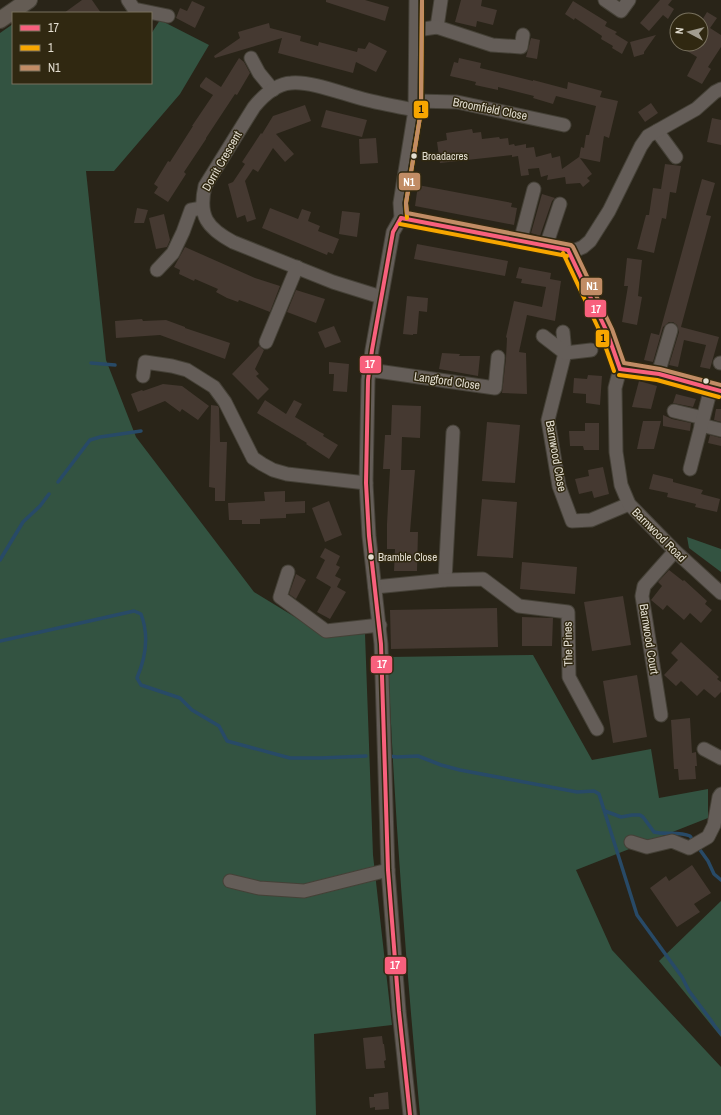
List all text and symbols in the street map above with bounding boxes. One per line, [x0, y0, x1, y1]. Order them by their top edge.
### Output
legend [12, 12, 152, 84]
north arrow [669, 12, 709, 52]
text: 17 [48, 20, 59, 36]
text: N [672, 27, 686, 35]
text: 1 [48, 40, 54, 56]
text: N1 [48, 60, 61, 76]
street label: Broomfield Close [451, 94, 529, 124]
line badge: 1 [413, 100, 429, 119]
text: 1 [418, 102, 424, 116]
street label: Dorrit Crescent [198, 128, 246, 194]
place label: Broadacres [422, 149, 469, 163]
marker: Broadacres [409, 151, 419, 161]
line badge: N1 [398, 172, 421, 191]
text: N1 [403, 175, 415, 189]
line badge: N1 [580, 277, 603, 296]
text: N1 [586, 279, 598, 293]
line badge: 17 [584, 299, 607, 318]
text: 17 [591, 302, 601, 316]
line badge: 1 [595, 329, 610, 348]
text: 1 [600, 331, 606, 345]
line badge: 17 [359, 355, 382, 374]
text: 17 [365, 357, 375, 371]
street label: Langford Close [413, 368, 481, 394]
unlabelled marker [701, 376, 711, 386]
street label: Barnwood Close [542, 419, 570, 493]
street label: Barnwood Road [628, 504, 690, 566]
place label: Bramble Close [378, 550, 437, 564]
marker: Bramble Close [366, 552, 376, 562]
street label: Barnwood Court [636, 603, 663, 676]
street label: The Pines [560, 621, 576, 667]
line badge: 17 [370, 655, 393, 674]
text: 17 [377, 657, 387, 671]
line badge: 17 [384, 956, 407, 975]
text: 17 [390, 958, 400, 972]

